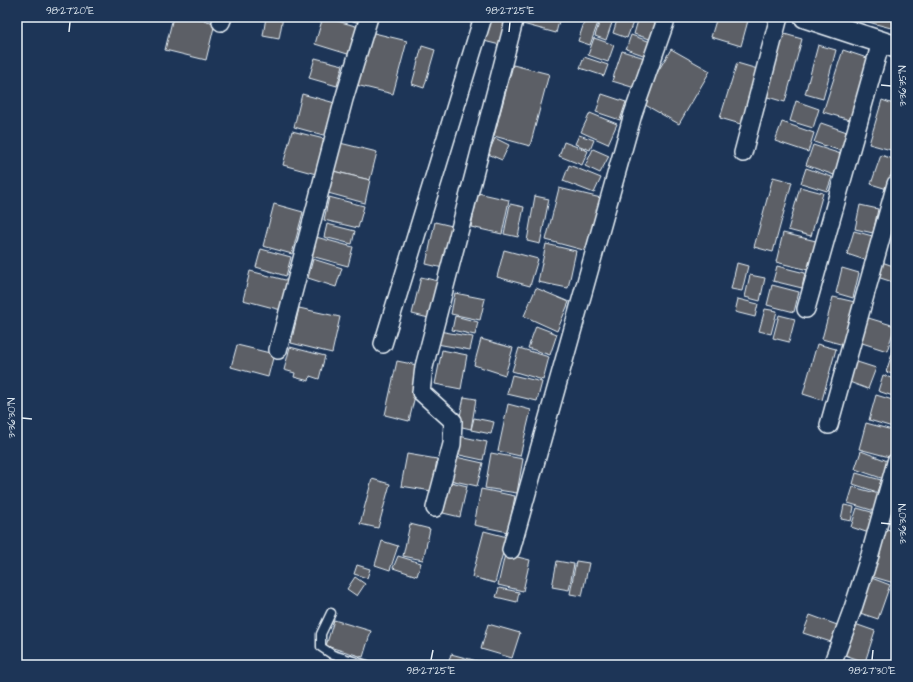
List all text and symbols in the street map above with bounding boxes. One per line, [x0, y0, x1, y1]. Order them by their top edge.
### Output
text: 98°27'20"E [46, 4, 94, 18]
text: 98°27'25"E [486, 4, 535, 18]
text: 3°36'35"N [896, 65, 910, 107]
text: 3°36'30"N [5, 398, 19, 438]
text: 3°36'30"N [896, 504, 910, 544]
text: 98°27'25"E [407, 664, 456, 678]
text: 98°27'30"E [848, 664, 896, 678]

